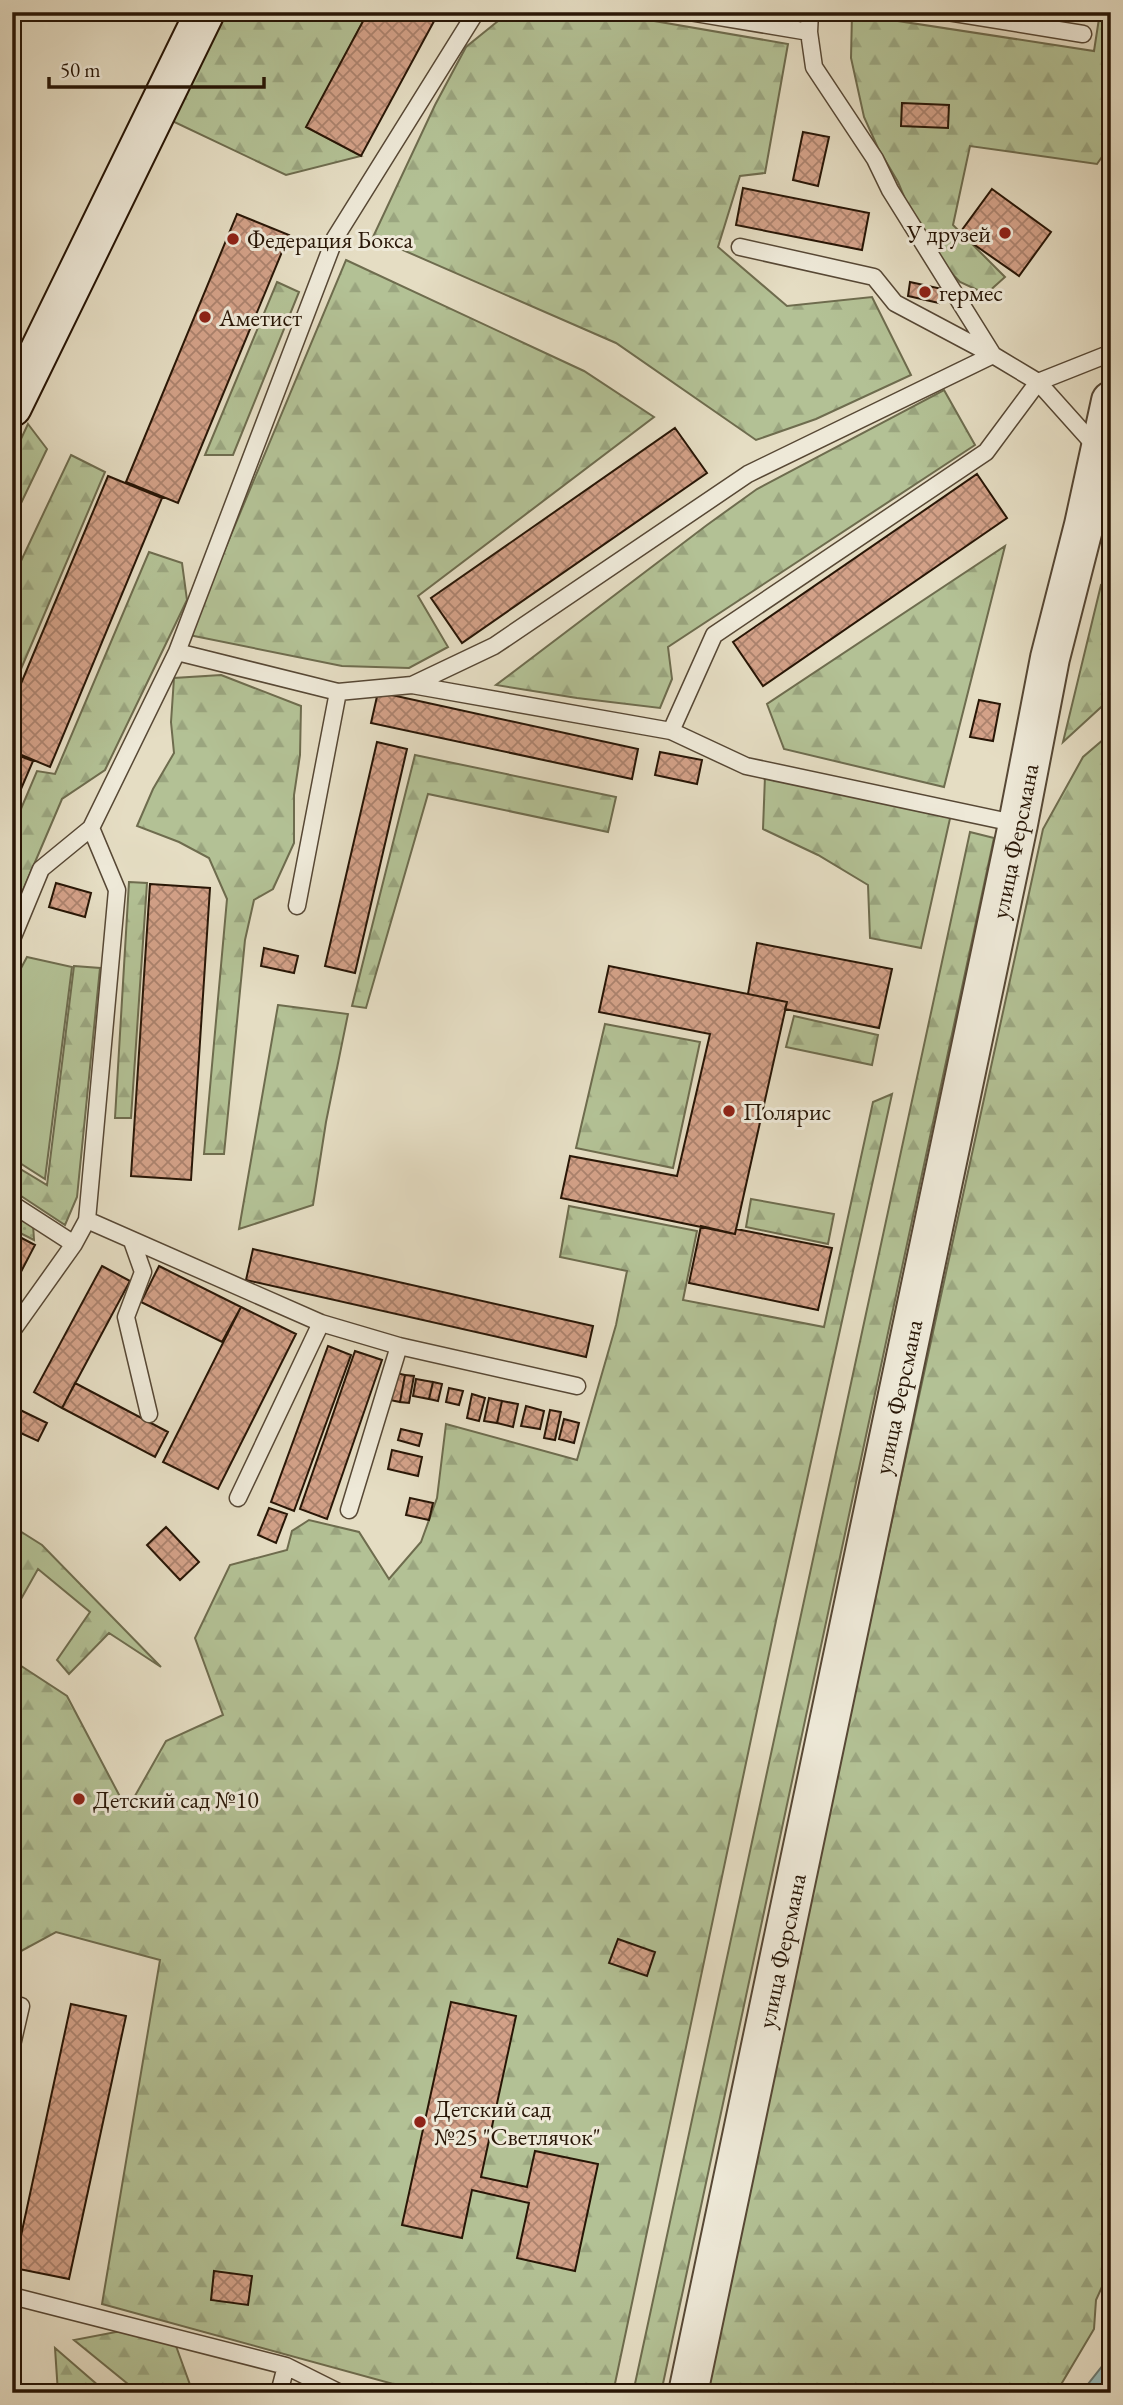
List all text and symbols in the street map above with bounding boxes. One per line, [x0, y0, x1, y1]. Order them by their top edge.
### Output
scale bar [49, 46, 264, 90]
text: 50 m [60, 56, 101, 83]
place label: У друзей [906, 218, 991, 249]
place label: Федерация Бокса [247, 224, 413, 255]
marker: У друзей [997, 225, 1013, 241]
marker: Федерация Бокса [225, 231, 241, 247]
place label: гермес [939, 277, 1003, 308]
marker: гермес [917, 284, 933, 300]
place label: Аметист [218, 302, 302, 333]
marker: Аметист [197, 309, 213, 325]
street label: улица Ферсмана [983, 760, 1045, 921]
place label: Полярис [743, 1096, 831, 1127]
marker: Полярис [721, 1103, 737, 1119]
street label: улица Ферсмана [866, 1316, 929, 1477]
place label: Детский сад №10 [93, 1784, 259, 1815]
marker: Детский сад №10 [71, 1791, 87, 1807]
street label: улица Ферсмана [750, 1870, 812, 2031]
place label: Детский сад №25 "Светлячок" [434, 2093, 601, 2152]
marker: Детский сад №25 "Светлячок" [412, 2114, 428, 2130]

